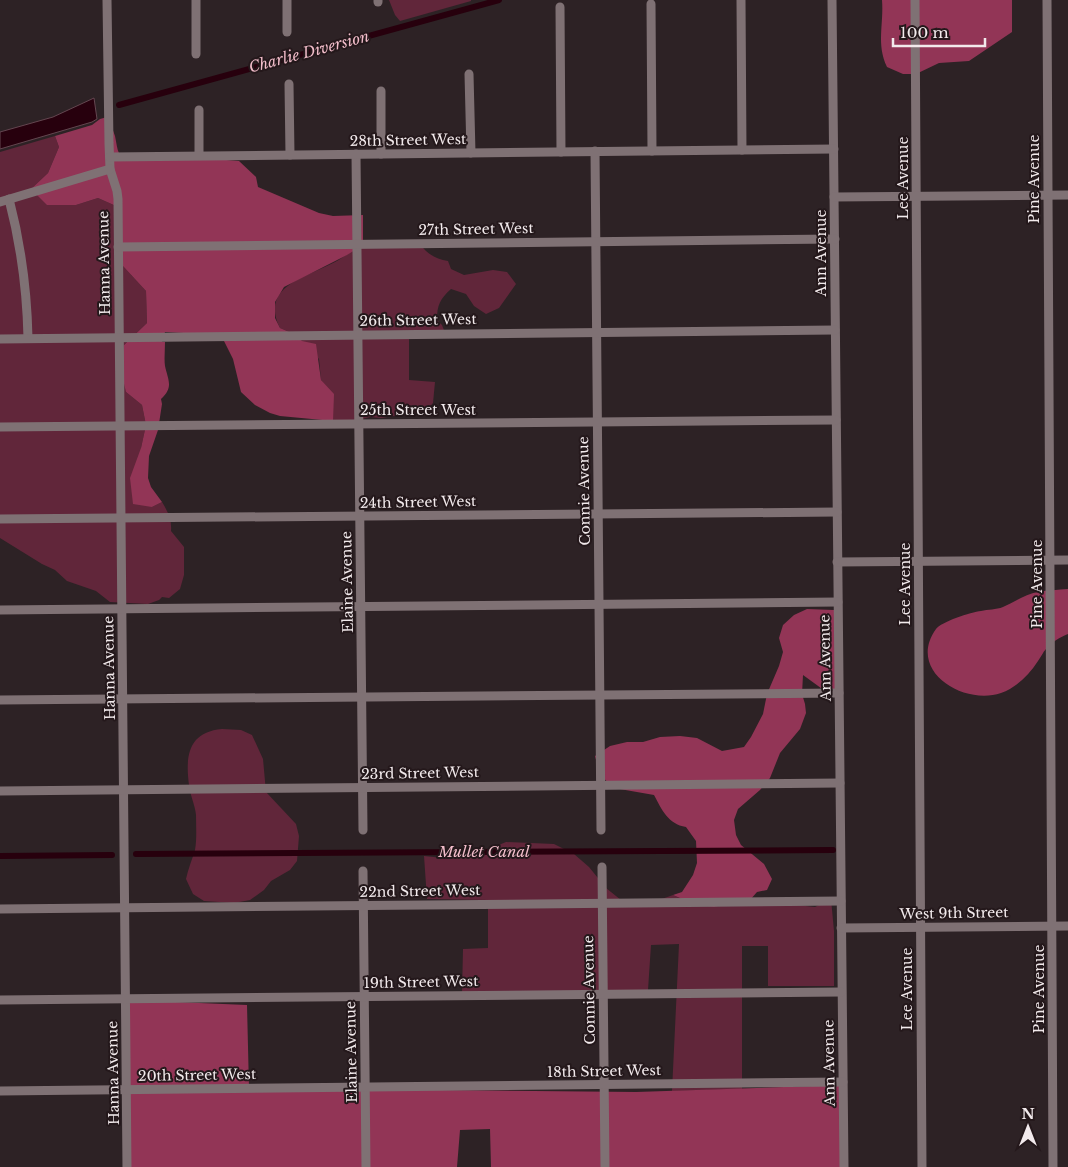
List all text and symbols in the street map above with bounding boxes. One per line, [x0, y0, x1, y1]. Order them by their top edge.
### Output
scale bar [893, 15, 986, 47]
text: 100 m [900, 23, 949, 42]
water label: Charlie Diversion [247, 26, 371, 77]
street label: 28th Street West [350, 130, 467, 150]
street label: Pine Avenue [1025, 135, 1043, 223]
street label: Lee Avenue [894, 137, 912, 220]
street label: Ann Avenue [812, 210, 830, 297]
street label: Hanna Avenue [94, 211, 114, 315]
street label: 27th Street West [418, 219, 534, 239]
street label: 26th Street West [359, 310, 477, 330]
street label: 25th Street West [360, 401, 477, 419]
street label: Connie Avenue [574, 436, 594, 546]
street label: 24th Street West [360, 492, 477, 512]
street label: Elaine Avenue [337, 531, 357, 633]
street label: Pine Avenue [1028, 540, 1046, 628]
street label: Lee Avenue [896, 543, 914, 626]
street label: Ann Avenue [815, 614, 835, 703]
street label: Hanna Avenue [99, 616, 119, 720]
street label: 23rd Street West [361, 763, 480, 783]
water label: Mullet Canal [437, 842, 530, 861]
street label: 22nd Street West [359, 881, 481, 901]
street label: West 9th Street [898, 903, 1009, 923]
street label: Connie Avenue [579, 935, 599, 1045]
street label: Pine Avenue [1030, 945, 1048, 1033]
street label: Lee Avenue [898, 948, 916, 1031]
street label: 19th Street West [363, 972, 479, 992]
street label: Elaine Avenue [341, 1001, 361, 1103]
street label: Ann Avenue [819, 1019, 839, 1108]
street label: Hanna Avenue [103, 1021, 123, 1125]
street label: 18th Street West [547, 1061, 662, 1081]
street label: 20th Street West [138, 1065, 257, 1085]
north arrow [1003, 1102, 1053, 1152]
text: N [1021, 1105, 1035, 1123]

